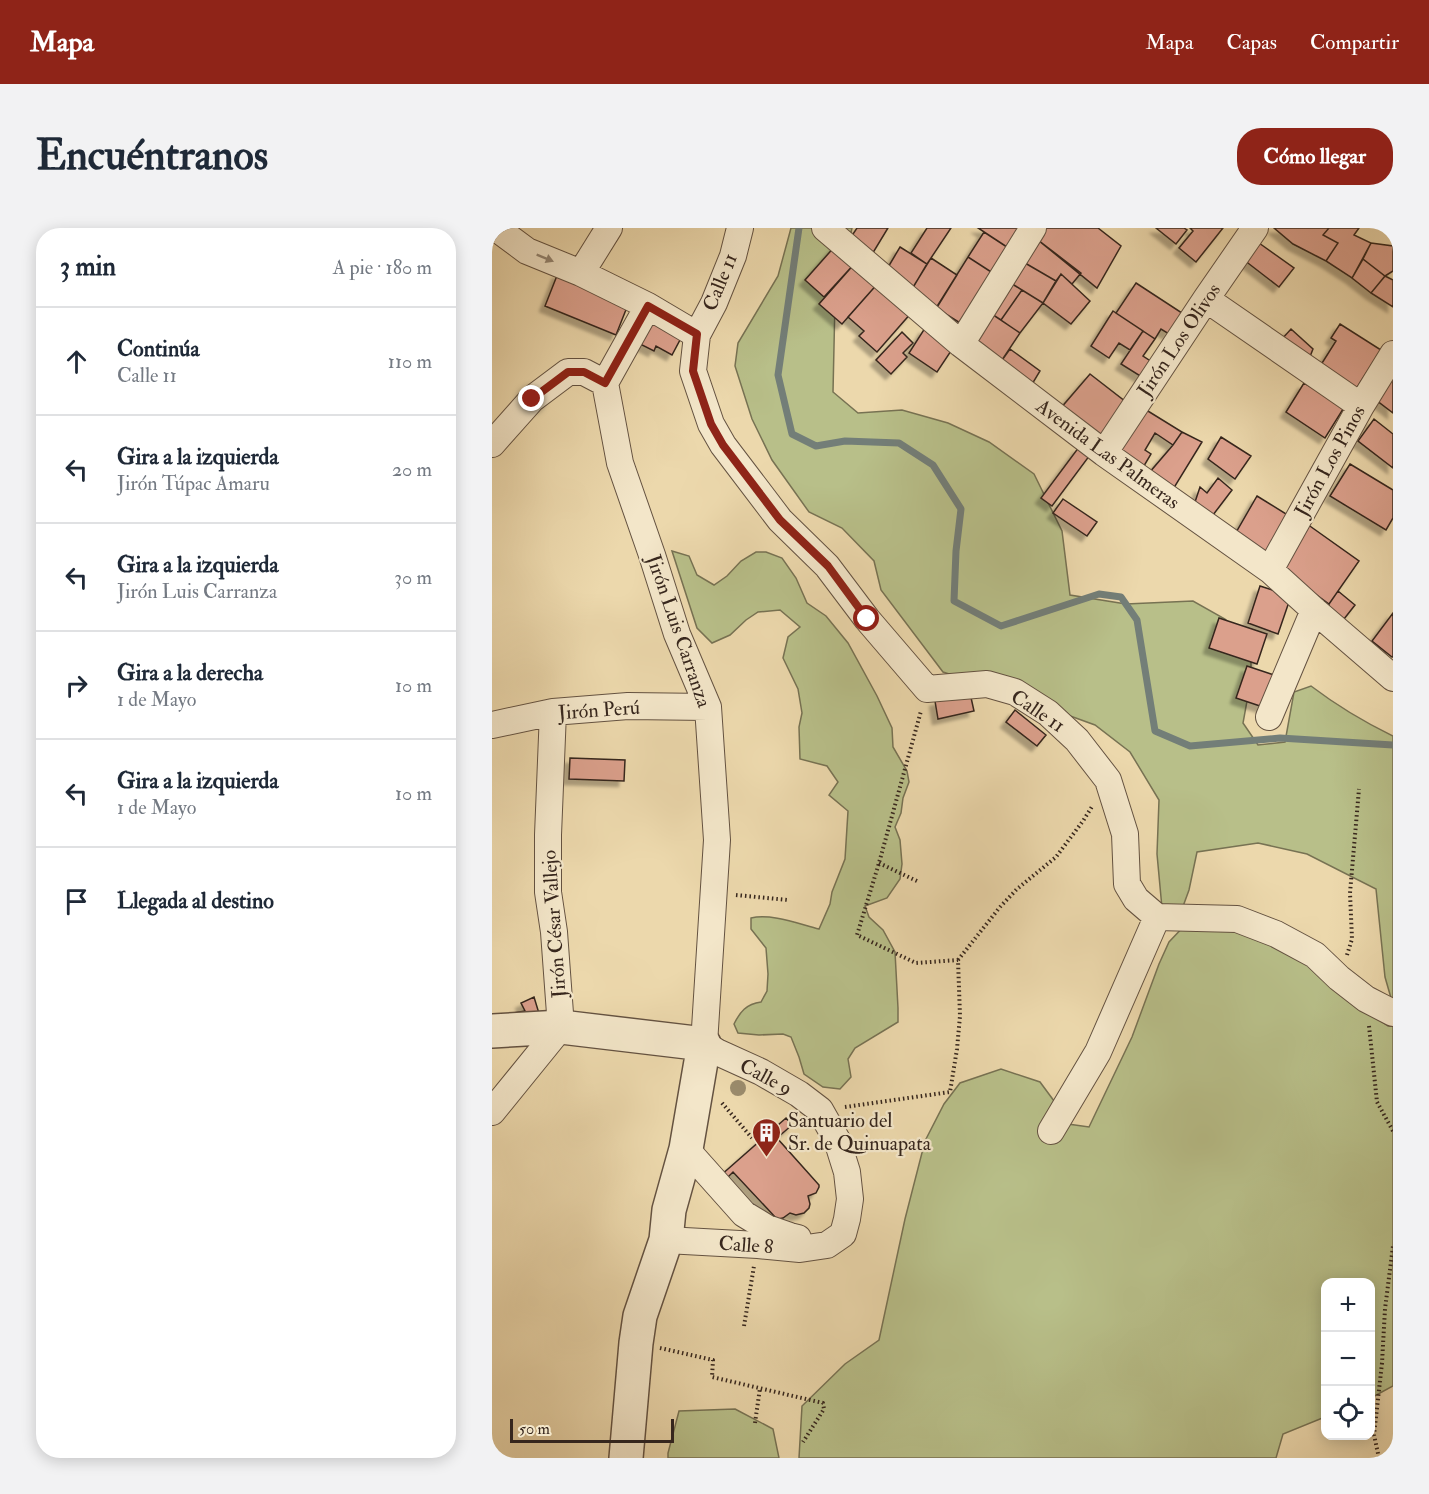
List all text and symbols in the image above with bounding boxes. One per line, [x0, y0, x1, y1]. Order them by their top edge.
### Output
text: Mapa [30, 25, 94, 60]
text: Mapa [1146, 29, 1194, 56]
text: Capas [1227, 29, 1277, 56]
text: Compartir [1310, 29, 1399, 56]
button: Cómo llegar [1237, 128, 1393, 185]
text: Encuéntranos [36, 130, 268, 182]
street label: Calle 11 [697, 250, 743, 314]
text: 3 min [60, 251, 116, 283]
one-way arrow [536, 254, 554, 264]
text: A pie · 180 m [333, 255, 432, 280]
street label: Jirón Los Olivos [1131, 278, 1226, 402]
text: Continúa [117, 335, 200, 363]
icon: ahead [60, 345, 93, 378]
text: 110 m [388, 349, 432, 374]
text: Calle 11 [117, 363, 177, 388]
route end [518, 385, 544, 411]
street label: Avenida Las Palmeras [1030, 393, 1185, 515]
street label: Jirón Los Pinos [1289, 401, 1371, 522]
text: Gira a la izquierda [117, 443, 278, 471]
icon: left [60, 453, 93, 486]
text: 20 m [392, 457, 432, 482]
text: Jirón Túpac Amaru [117, 471, 270, 496]
street label: Jirón Luis Carranza [641, 550, 717, 712]
text: Gira a la izquierda [117, 551, 278, 579]
icon: left [60, 561, 93, 594]
text: 30 m [394, 565, 432, 590]
text: Jirón Luis Carranza [117, 579, 277, 604]
route start [853, 605, 879, 631]
text: Gira a la derecha [117, 659, 263, 687]
icon: right [60, 669, 93, 702]
text: 10 m [395, 673, 432, 698]
street label: Calle 11 [1006, 684, 1070, 738]
text: 1 de Mayo [117, 687, 196, 712]
street label: Jirón Perú [556, 695, 641, 725]
text: Gira a la izquierda [117, 767, 278, 795]
icon: left [60, 777, 93, 810]
text: 10 m [395, 781, 432, 806]
text: 1 de Mayo [117, 795, 196, 820]
street label: Jirón César Vallejo [536, 849, 572, 1000]
icon: arrive [60, 885, 93, 918]
text: Llegada al destino [117, 887, 274, 915]
street label: Calle 9 [736, 1053, 796, 1101]
place label: Santuario del Sr. de Quinuapata [788, 1108, 932, 1157]
building icon: Santuario del Sr. de Quinuapata [751, 1116, 783, 1158]
street label: Calle 8 [718, 1231, 774, 1259]
map controls [1321, 1278, 1375, 1440]
button: + [1321, 1278, 1375, 1332]
button: − [1321, 1332, 1375, 1386]
button: locate [1321, 1386, 1375, 1440]
scale bar [510, 1416, 674, 1444]
text: 50 m [519, 1419, 550, 1439]

